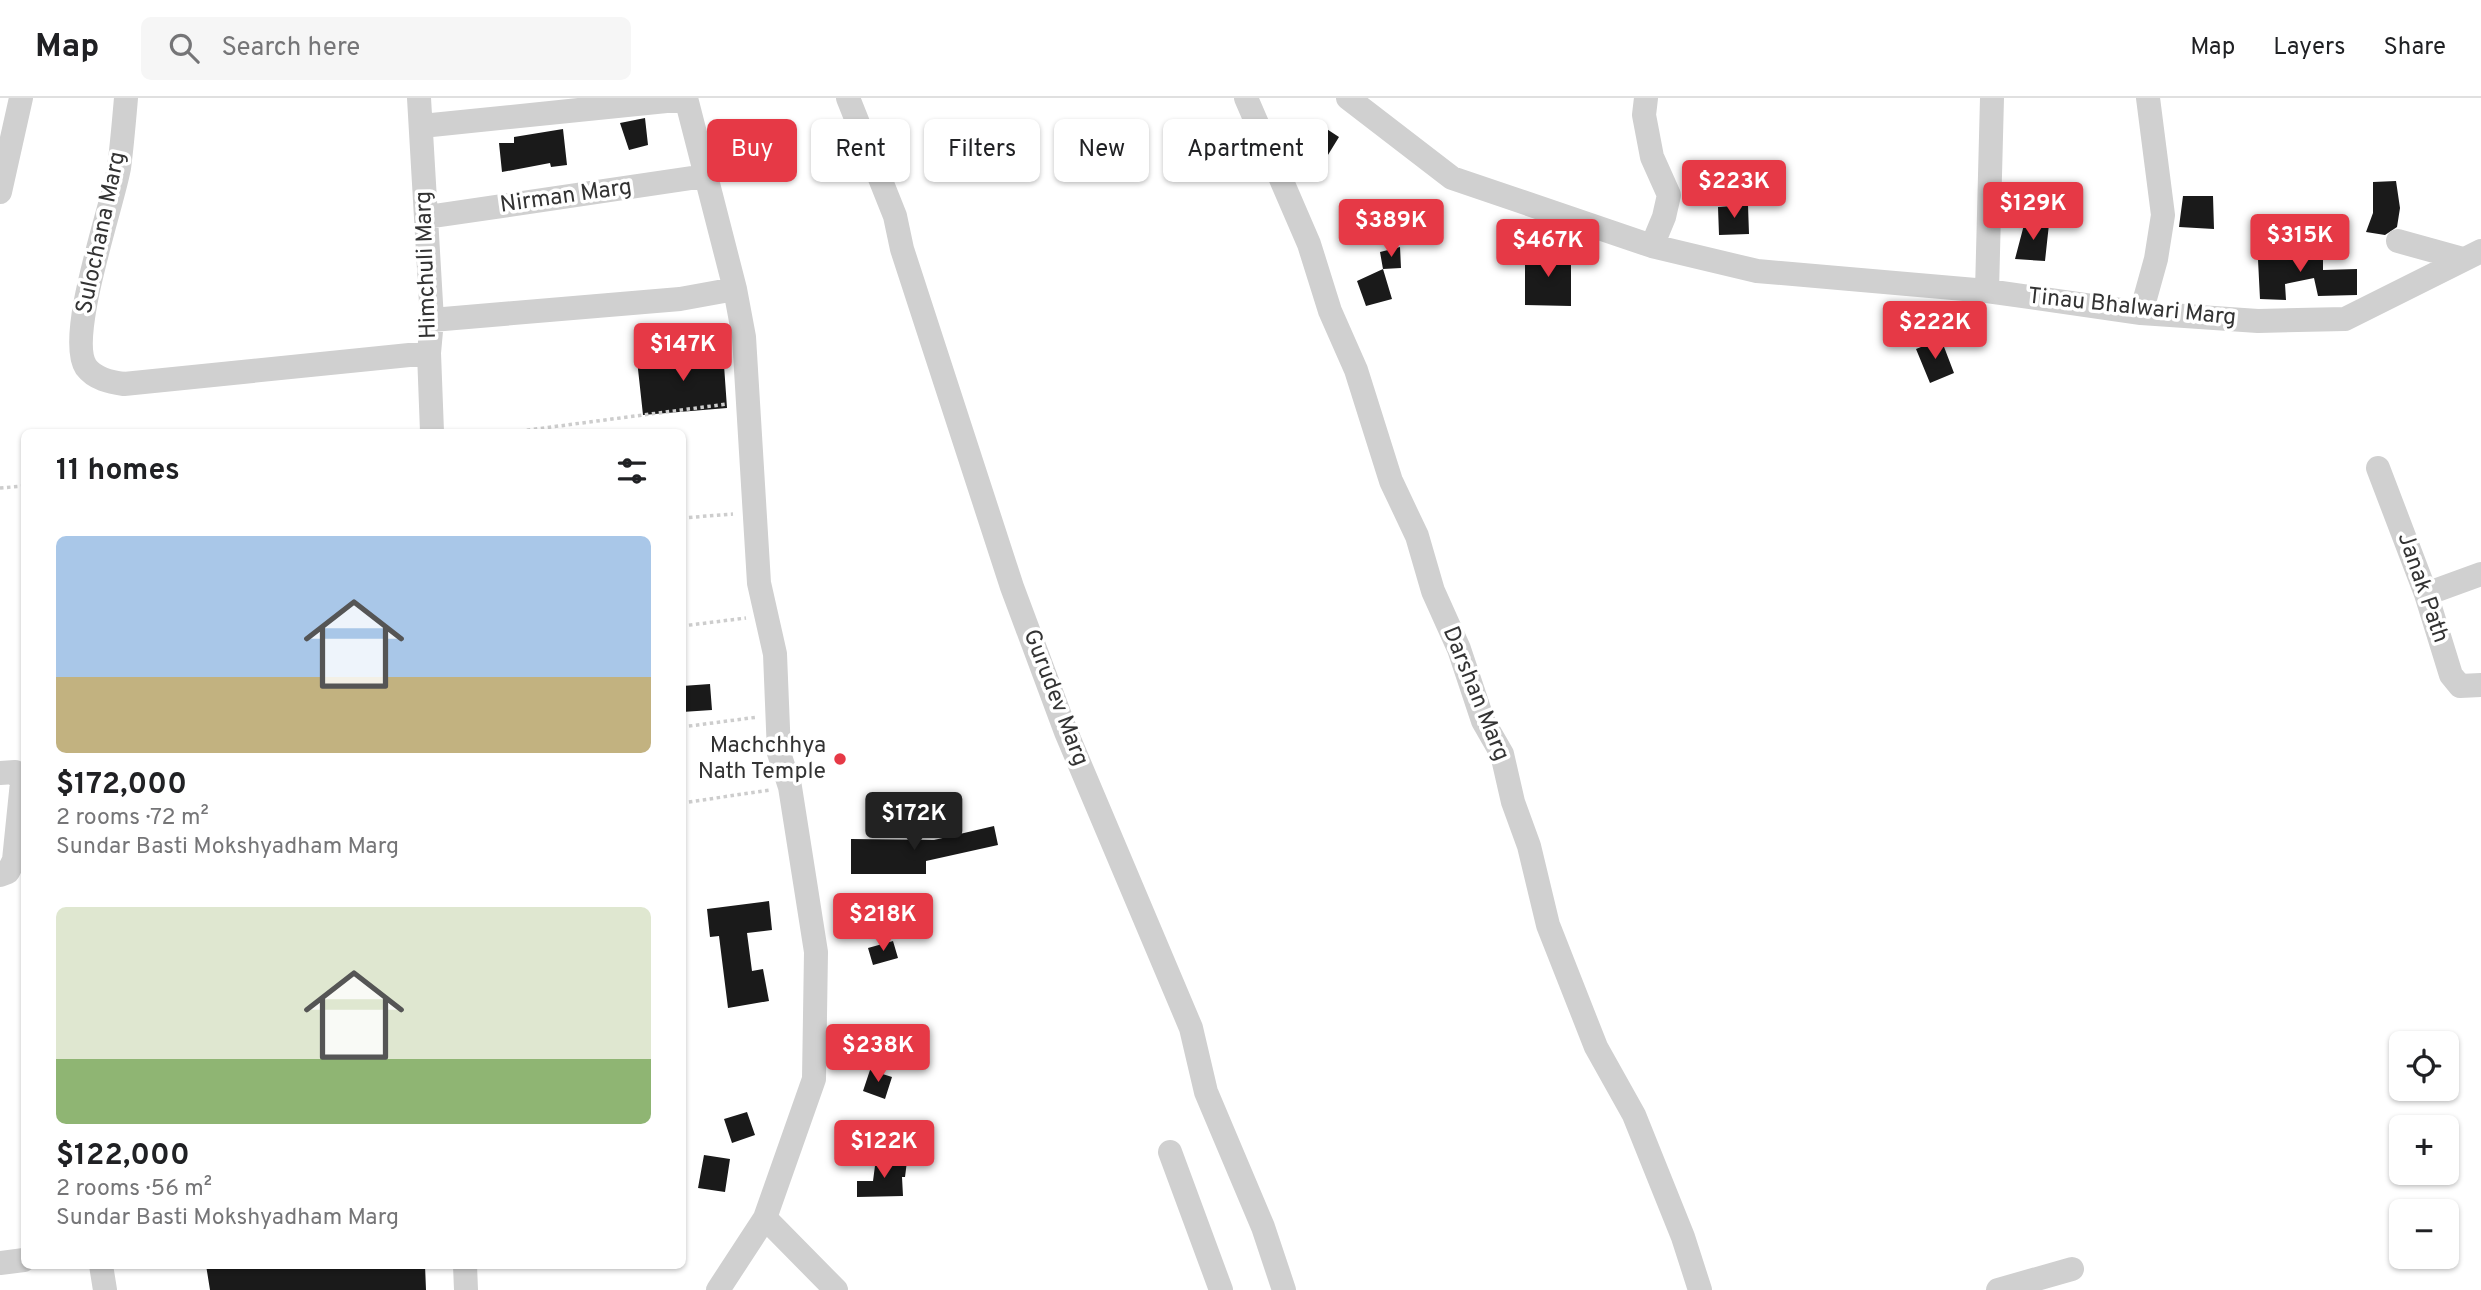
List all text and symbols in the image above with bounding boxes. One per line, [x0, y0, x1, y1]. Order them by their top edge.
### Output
search box [141, 17, 631, 80]
text: Map [35, 27, 99, 69]
icon: search [165, 29, 203, 67]
text: Search here [221, 32, 360, 65]
text: Map [2190, 33, 2235, 63]
text: Layers [2273, 33, 2345, 63]
text: Share [2383, 33, 2446, 63]
chip: Buy [707, 119, 797, 182]
chip: Rent [811, 119, 910, 182]
chip: Filters [924, 119, 1040, 182]
chip: New [1054, 119, 1149, 182]
chip: Apartment [1163, 119, 1328, 182]
street label: Sulochana Marg [71, 149, 133, 317]
pin: $223K [1685, 160, 1783, 220]
text: $223K [1698, 168, 1770, 197]
street label: Nirman Marg [498, 173, 634, 221]
pin: $129K [1984, 183, 2082, 242]
text: $129K [1999, 190, 2067, 219]
street label: Himchuli Marg [410, 191, 444, 339]
pin: $389K [1342, 200, 1440, 259]
text: $389K [1355, 207, 1427, 236]
pin: $315K [2251, 214, 2349, 274]
pin: $467K [1499, 220, 1597, 279]
text: $315K [2266, 222, 2334, 251]
text: $467K [1512, 227, 1584, 256]
street label: Tinau Bhalwari Marg [2026, 283, 2238, 333]
pin: $222K [1886, 302, 1984, 361]
text: $222K [1899, 309, 1971, 338]
pin: $147K [634, 324, 732, 383]
text: $147K [650, 331, 716, 360]
icon: filters [613, 452, 651, 490]
text: 11 homes [56, 453, 180, 490]
street label: Janak Path [2390, 529, 2454, 647]
icon: home [291, 581, 417, 707]
street label: Darshan Marg [1435, 622, 1515, 766]
street label: Gurudev Marg [1016, 626, 1094, 770]
place label: Machchhya Nath Temple [698, 732, 826, 787]
marker: Machchhya Nath Temple [832, 751, 848, 767]
text: $172,000 [56, 767, 187, 804]
pin: $172K [865, 792, 963, 852]
text: $172K [881, 800, 947, 829]
text: 2 rooms · 72 m² [56, 804, 209, 833]
text: Sundar Basti Mokshyadham Marg [56, 833, 399, 862]
pin: $218K [834, 894, 932, 953]
text: $218K [849, 901, 917, 930]
icon: home [291, 952, 417, 1078]
pin: $238K [829, 1024, 927, 1084]
map controls [2389, 1031, 2459, 1269]
button: locate [2389, 1031, 2459, 1101]
text: $238K [842, 1032, 914, 1061]
button: + [2389, 1115, 2459, 1185]
pin: $122K [835, 1121, 933, 1180]
text: $122K [850, 1128, 918, 1157]
text: $122,000 [56, 1138, 190, 1175]
text: 2 rooms · 56 m² [56, 1175, 212, 1204]
button: − [2389, 1199, 2459, 1269]
text: Sundar Basti Mokshyadham Marg [56, 1204, 399, 1233]

